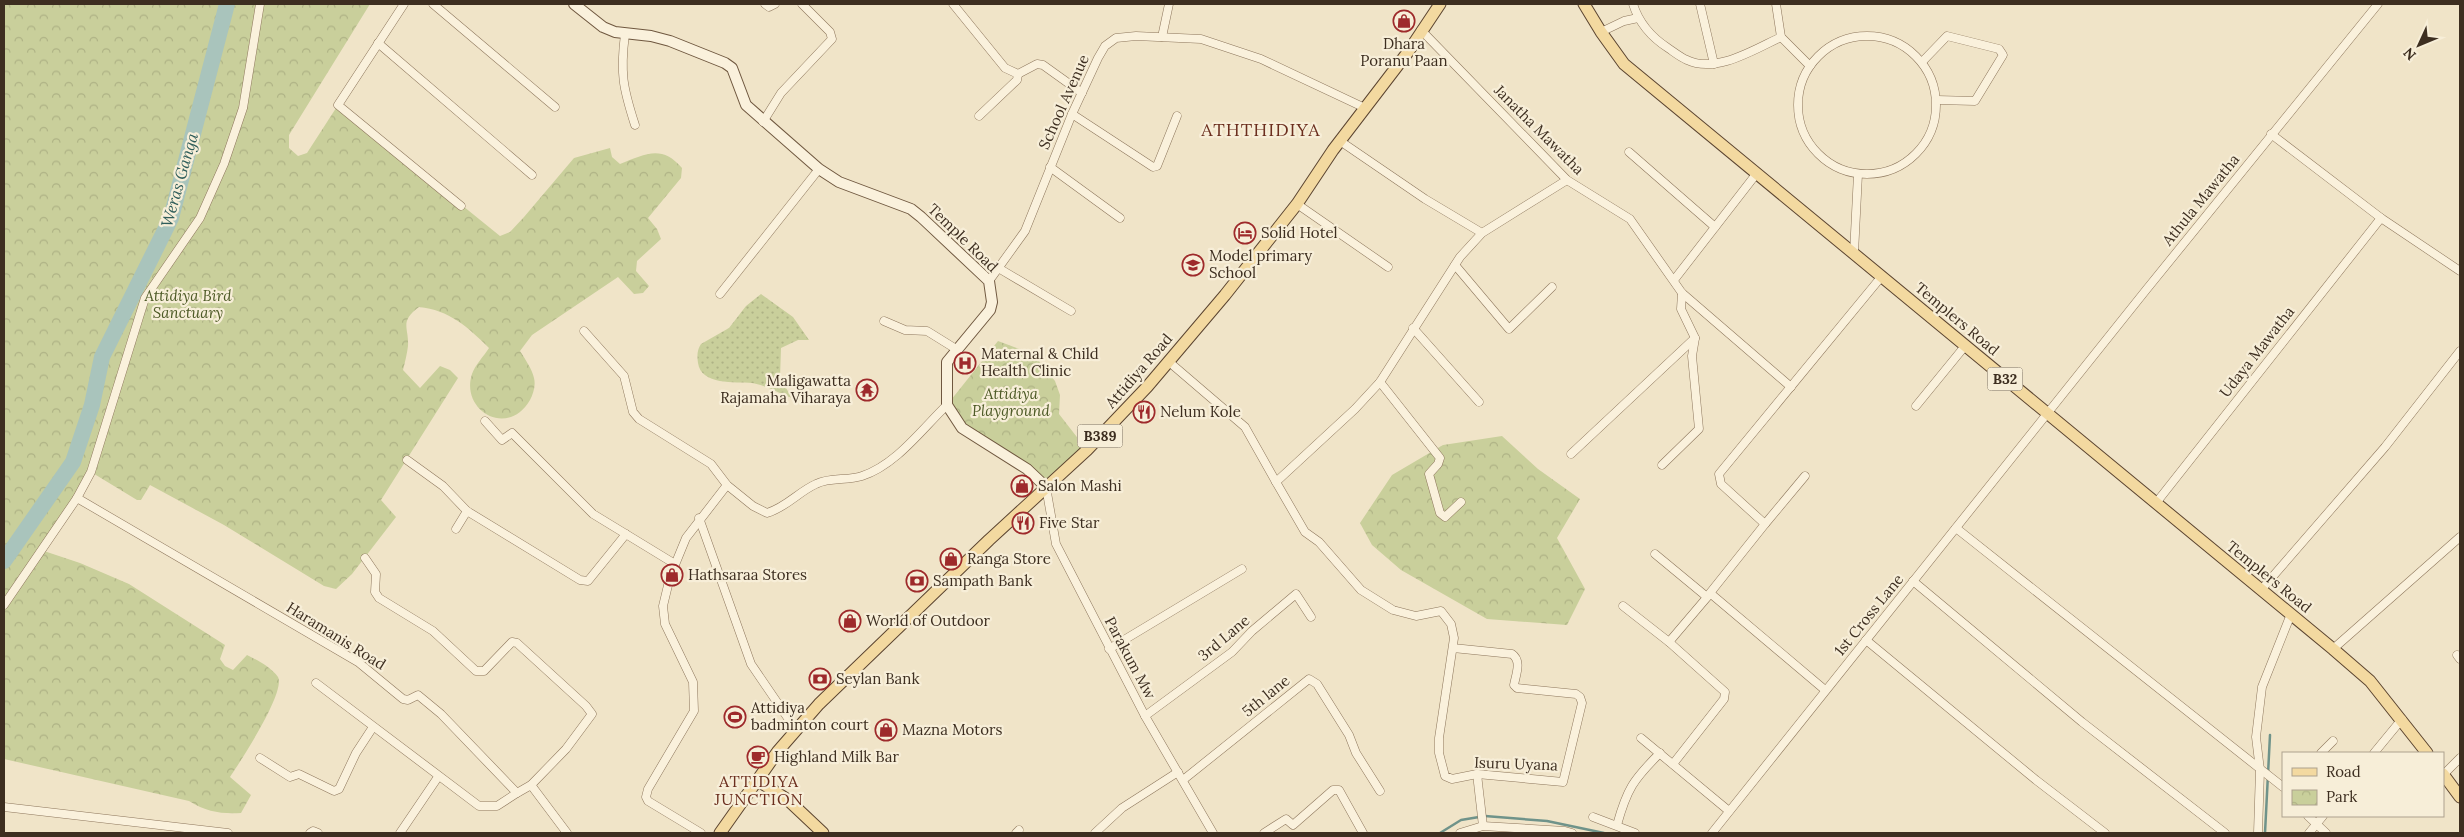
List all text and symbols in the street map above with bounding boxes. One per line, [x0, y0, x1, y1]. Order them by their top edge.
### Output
shop icon: Dhara Poranu Paan [1392, 9, 1416, 33]
north arrow [2394, 20, 2444, 70]
place label: Dhara Poranu Paan [1360, 34, 1448, 70]
text: N [2399, 44, 2420, 64]
street label: School Avenue [1034, 51, 1093, 152]
street label: Janatha Mawatha [1490, 80, 1589, 179]
district label: ATHTHIDIYA [1200, 118, 1321, 141]
water label: Weras Ganga [156, 130, 202, 229]
street label: Athula Mawatha [2157, 150, 2243, 250]
street label: Temple Road [924, 199, 1002, 276]
hotel icon: Solid Hotel [1233, 221, 1257, 245]
place label: Solid Hotel [1261, 223, 1338, 242]
place label: Model primary School [1209, 246, 1312, 282]
school or university icon: Model primary School [1181, 253, 1205, 277]
street label: Templers Road [1911, 278, 2003, 359]
park label: Attidiya Bird Sanctuary [143, 286, 232, 322]
street label: Udaya Mawatha [2215, 302, 2298, 401]
street label: Attidiya Road [1100, 329, 1176, 413]
place label: Maternal & Child Health Clinic [981, 344, 1099, 380]
hospital icon: Maternal & Child Health Clinic [953, 351, 977, 375]
road number: B32 [1988, 368, 2022, 390]
place label: Maligawatta Rajamaha Viharaya [720, 371, 851, 407]
temple icon: Maligawatta Rajamaha Viharaya [855, 378, 879, 402]
park label: Attidiya Playground [972, 384, 1051, 420]
restaurant icon: Nelum Kole [1132, 400, 1156, 424]
place label: Nelum Kole [1160, 402, 1241, 421]
road number: B389 [1078, 424, 1122, 448]
shop icon: Salon Mashi [1010, 474, 1034, 498]
place label: Salon Mashi [1038, 476, 1122, 495]
restaurant icon: Five Star [1011, 511, 1035, 535]
place label: Five Star [1039, 513, 1100, 532]
street label: Templers Road [2223, 537, 2316, 617]
shop icon: Ranga Store [939, 547, 963, 571]
place label: Ranga Store [967, 549, 1051, 568]
shop icon: Hathsaraa Stores [660, 563, 684, 587]
place label: Hathsaraa Stores [688, 565, 807, 584]
bank icon: Sampath Bank [905, 569, 929, 593]
street label: 1st Cross Lane [1830, 570, 1907, 659]
place label: Sampath Bank [933, 571, 1032, 590]
street label: Haramanis Road [283, 597, 389, 674]
shop icon: World of Outdoor [838, 609, 862, 633]
place label: World of Outdoor [866, 611, 990, 630]
street label: 3rd Lane [1194, 611, 1253, 665]
street label: Parakum Mw [1101, 613, 1160, 702]
bank icon: Seylan Bank [808, 667, 832, 691]
place label: Seylan Bank [836, 669, 920, 688]
street label: 5th lane [1238, 671, 1293, 721]
place label: Attidiya badminton court [750, 698, 869, 734]
sports icon: Attidiya badminton court [723, 705, 747, 729]
shop icon: Mazna Motors [874, 718, 898, 742]
place label: Mazna Motors [902, 720, 1002, 739]
cafe icon: Highland Milk Bar [746, 745, 770, 769]
place label: Highland Milk Bar [774, 747, 899, 766]
legend [2282, 752, 2444, 817]
street label: Isuru Uyana [1474, 753, 1559, 774]
text: Road [2326, 762, 2361, 781]
district label: ATTIDIYA JUNCTION [713, 771, 804, 809]
text: Park [2326, 787, 2357, 806]

